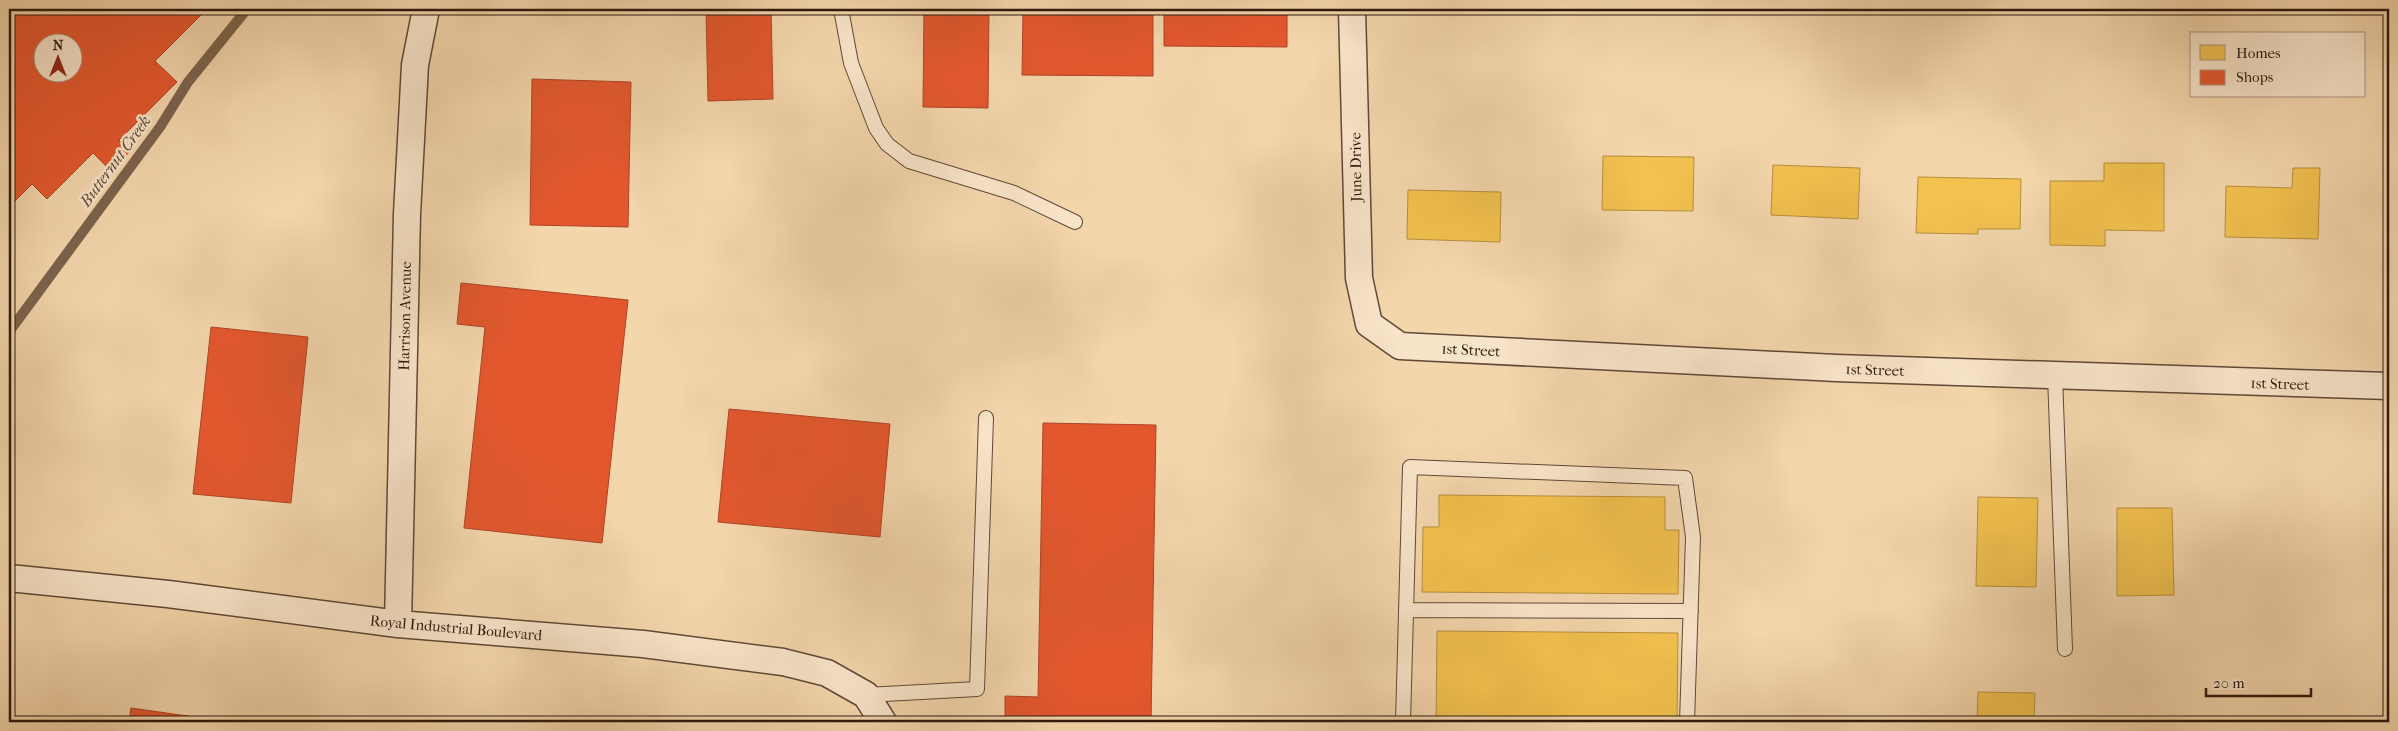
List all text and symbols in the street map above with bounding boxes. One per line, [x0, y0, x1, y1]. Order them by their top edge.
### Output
north arrow [32, 32, 82, 82]
legend [2190, 32, 2366, 98]
text: N [53, 37, 64, 54]
text: Homes [2236, 44, 2281, 62]
text: Shops [2236, 68, 2274, 86]
water label: Butternut Creek [75, 112, 154, 211]
street label: June Drive [1346, 131, 1366, 203]
street label: Harrison Avenue [395, 261, 415, 371]
street label: 1st Street [1441, 339, 1502, 361]
street label: 1st Street [1845, 360, 1905, 380]
street label: 1st Street [2250, 374, 2310, 394]
street label: Royal Industrial Boulevard [369, 612, 544, 645]
scale bar [2206, 666, 2310, 698]
text: 20 m [2213, 674, 2245, 692]

